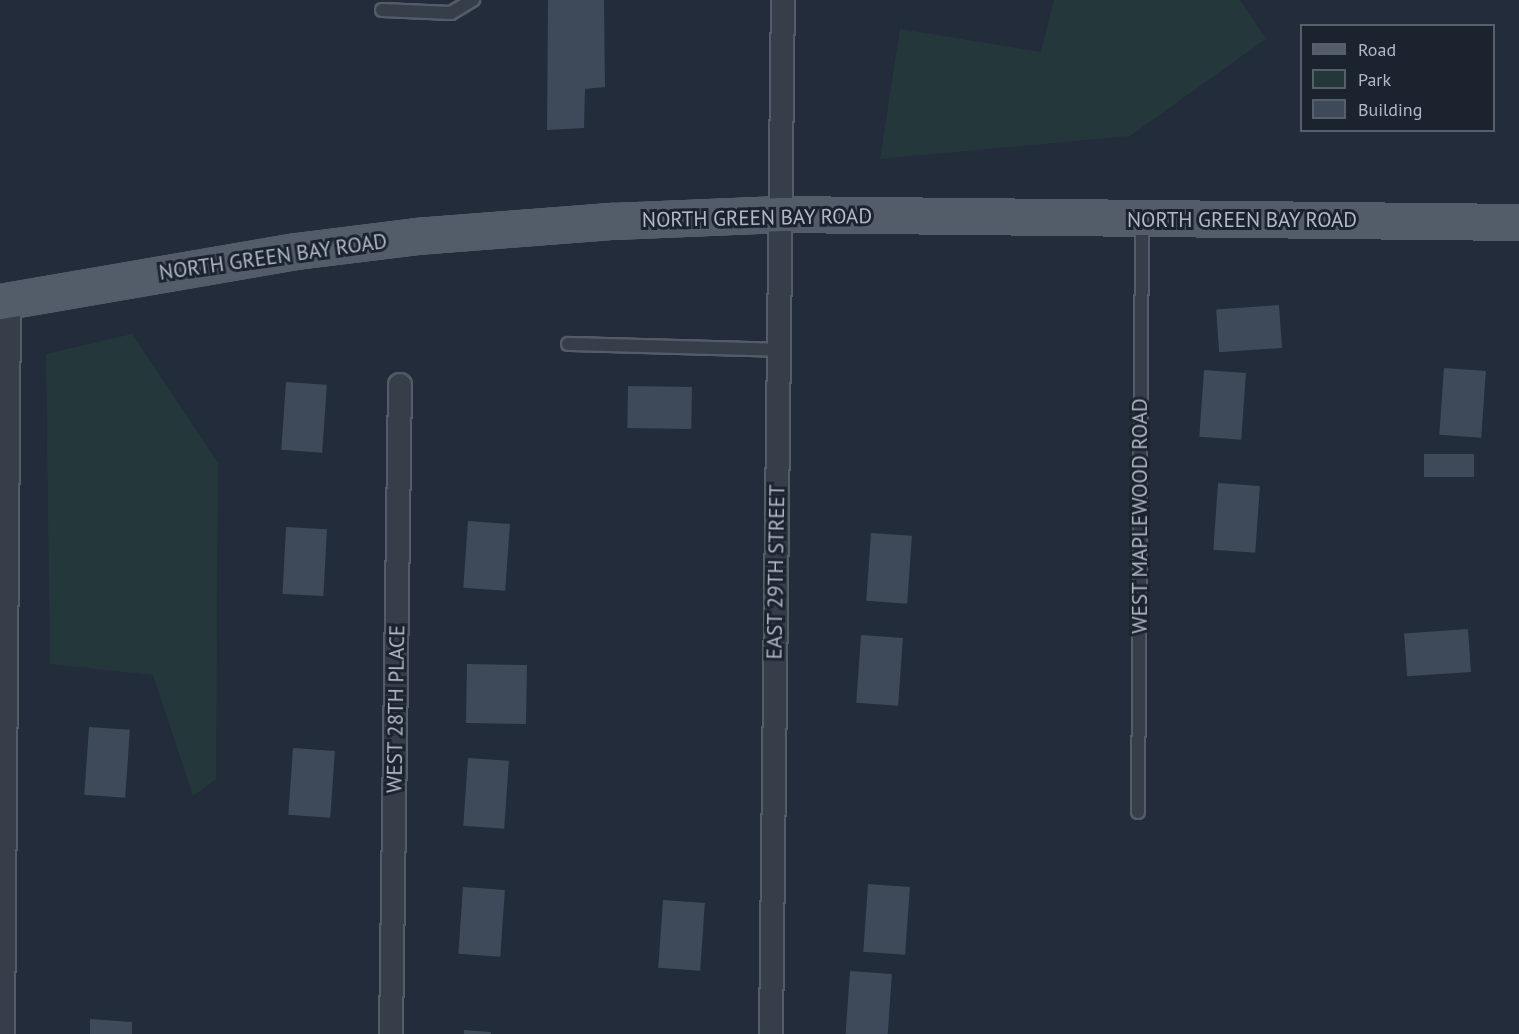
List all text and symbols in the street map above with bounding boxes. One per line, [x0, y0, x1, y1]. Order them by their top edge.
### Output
legend [1300, 24, 1495, 132]
text: Road [1358, 38, 1396, 61]
text: Park [1358, 68, 1391, 91]
text: Building [1358, 98, 1422, 121]
street label: NORTH GREEN BAY ROAD [642, 203, 872, 233]
street label: NORTH GREEN BAY ROAD [1127, 207, 1357, 233]
street label: NORTH GREEN BAY ROAD [157, 228, 389, 286]
street label: WEST MAPLEWOOD ROAD [1127, 398, 1153, 634]
street label: EAST 29TH STREET [762, 484, 790, 660]
street label: WEST 28TH PLACE [382, 624, 410, 794]

